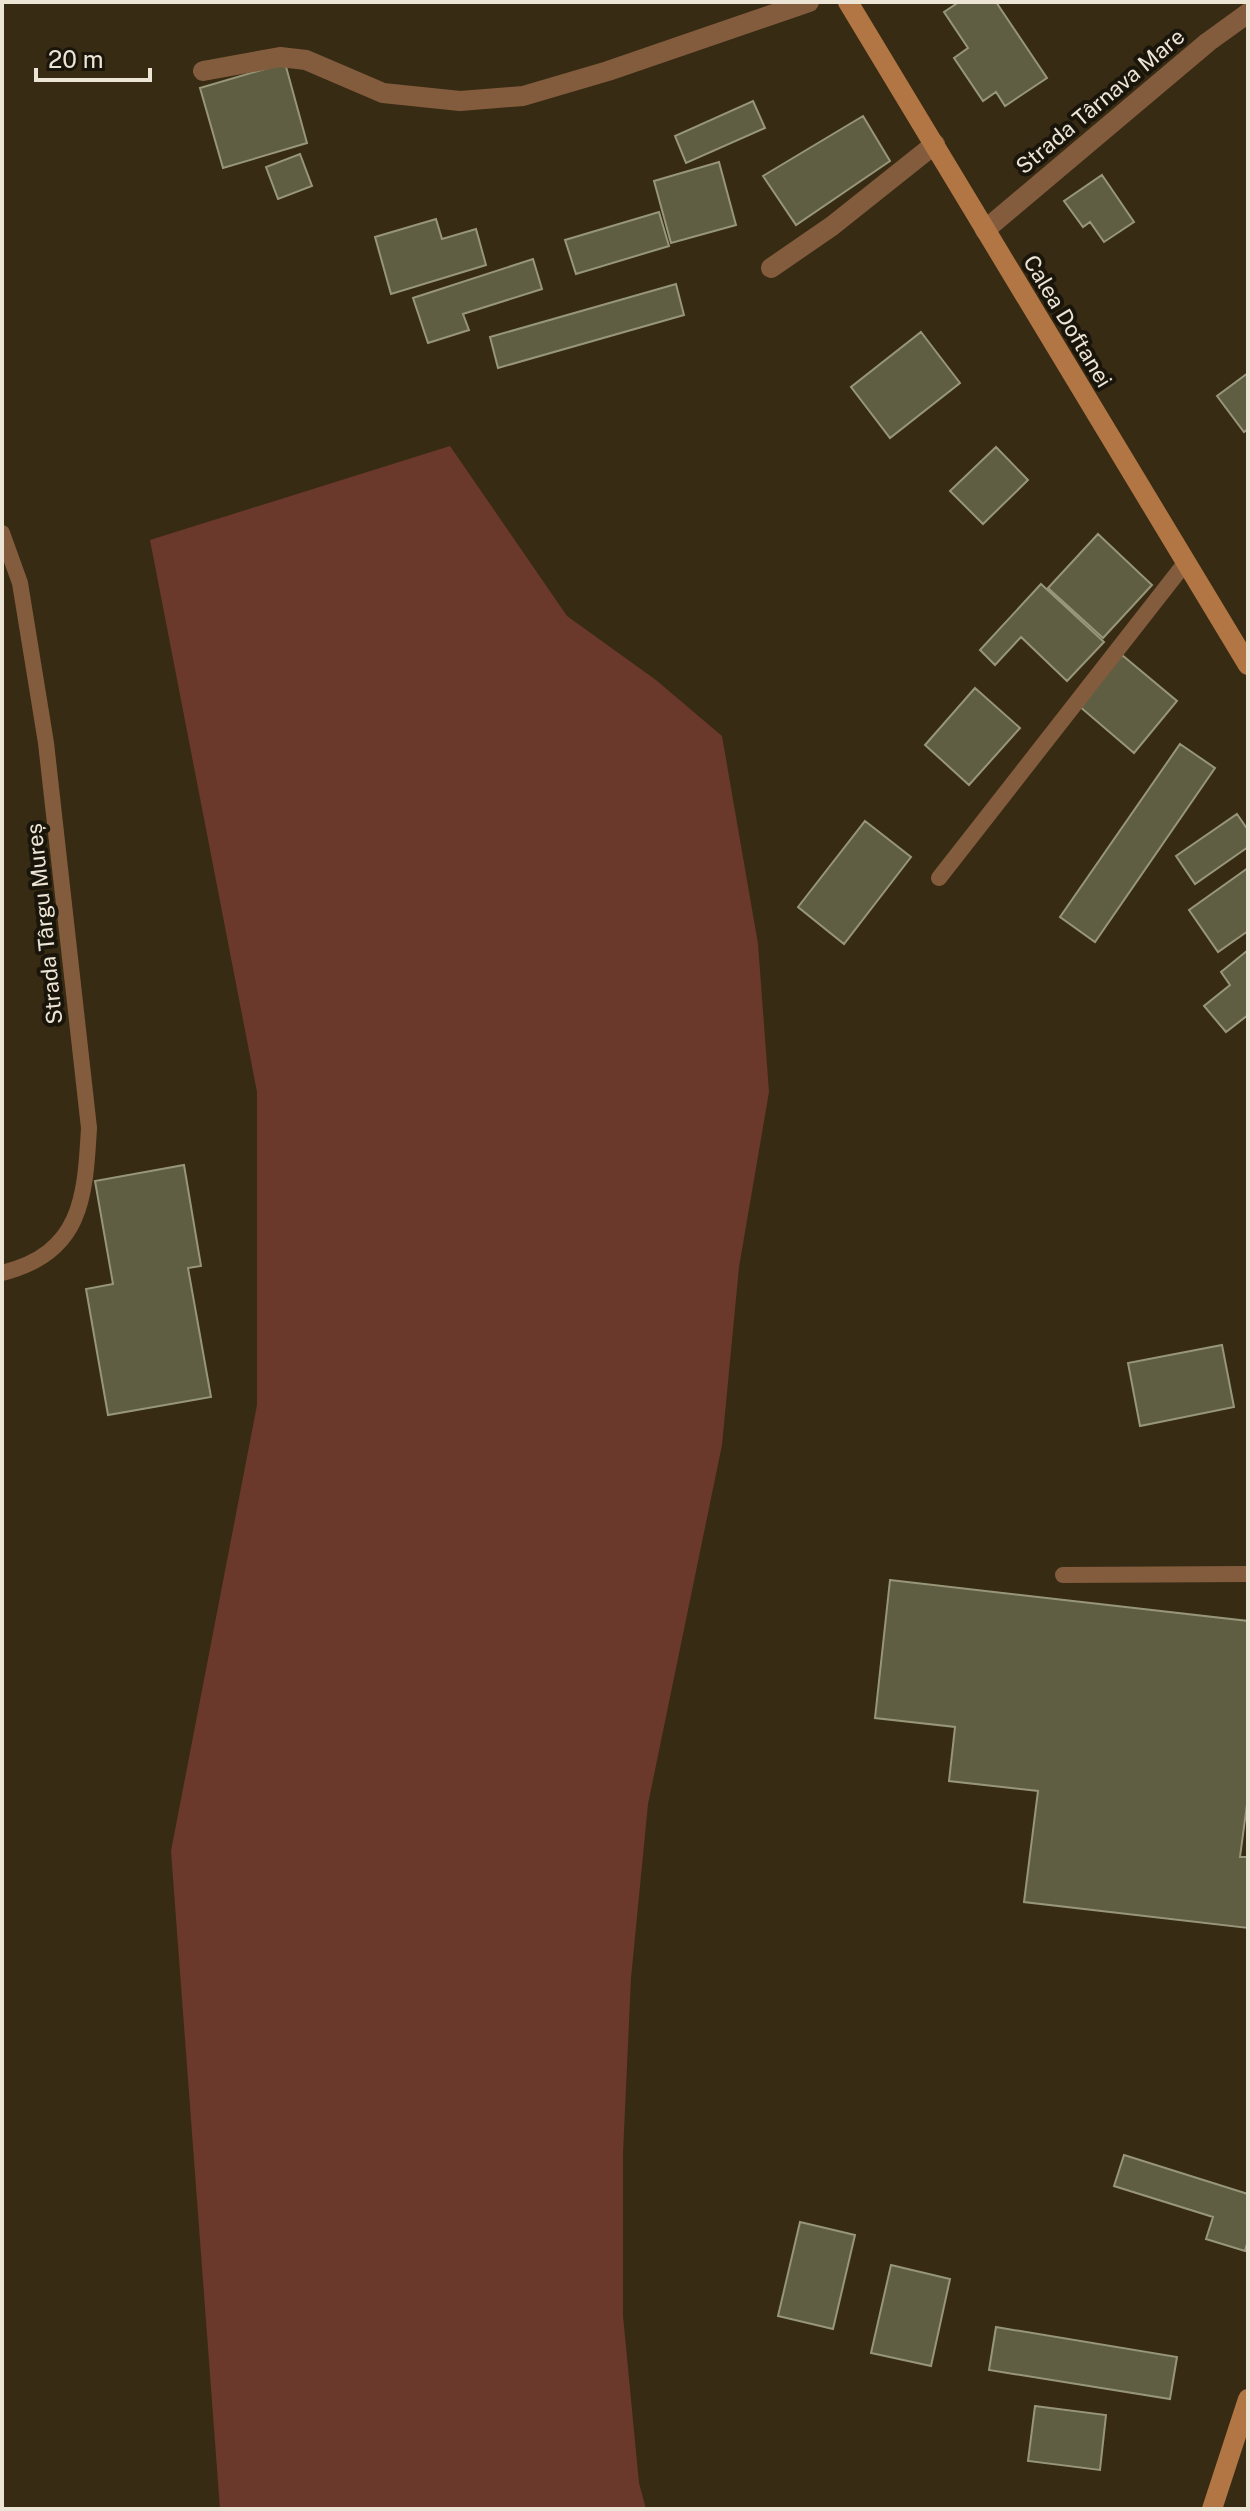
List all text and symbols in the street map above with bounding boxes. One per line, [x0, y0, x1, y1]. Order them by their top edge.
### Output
street label: Strada Târnava Mare [1011, 23, 1189, 179]
scale bar [36, 32, 150, 82]
text: 20 m [48, 45, 104, 73]
street label: Calea Doftanei [1018, 250, 1118, 392]
street label: Strada Târgu Mureș [21, 822, 67, 1026]

